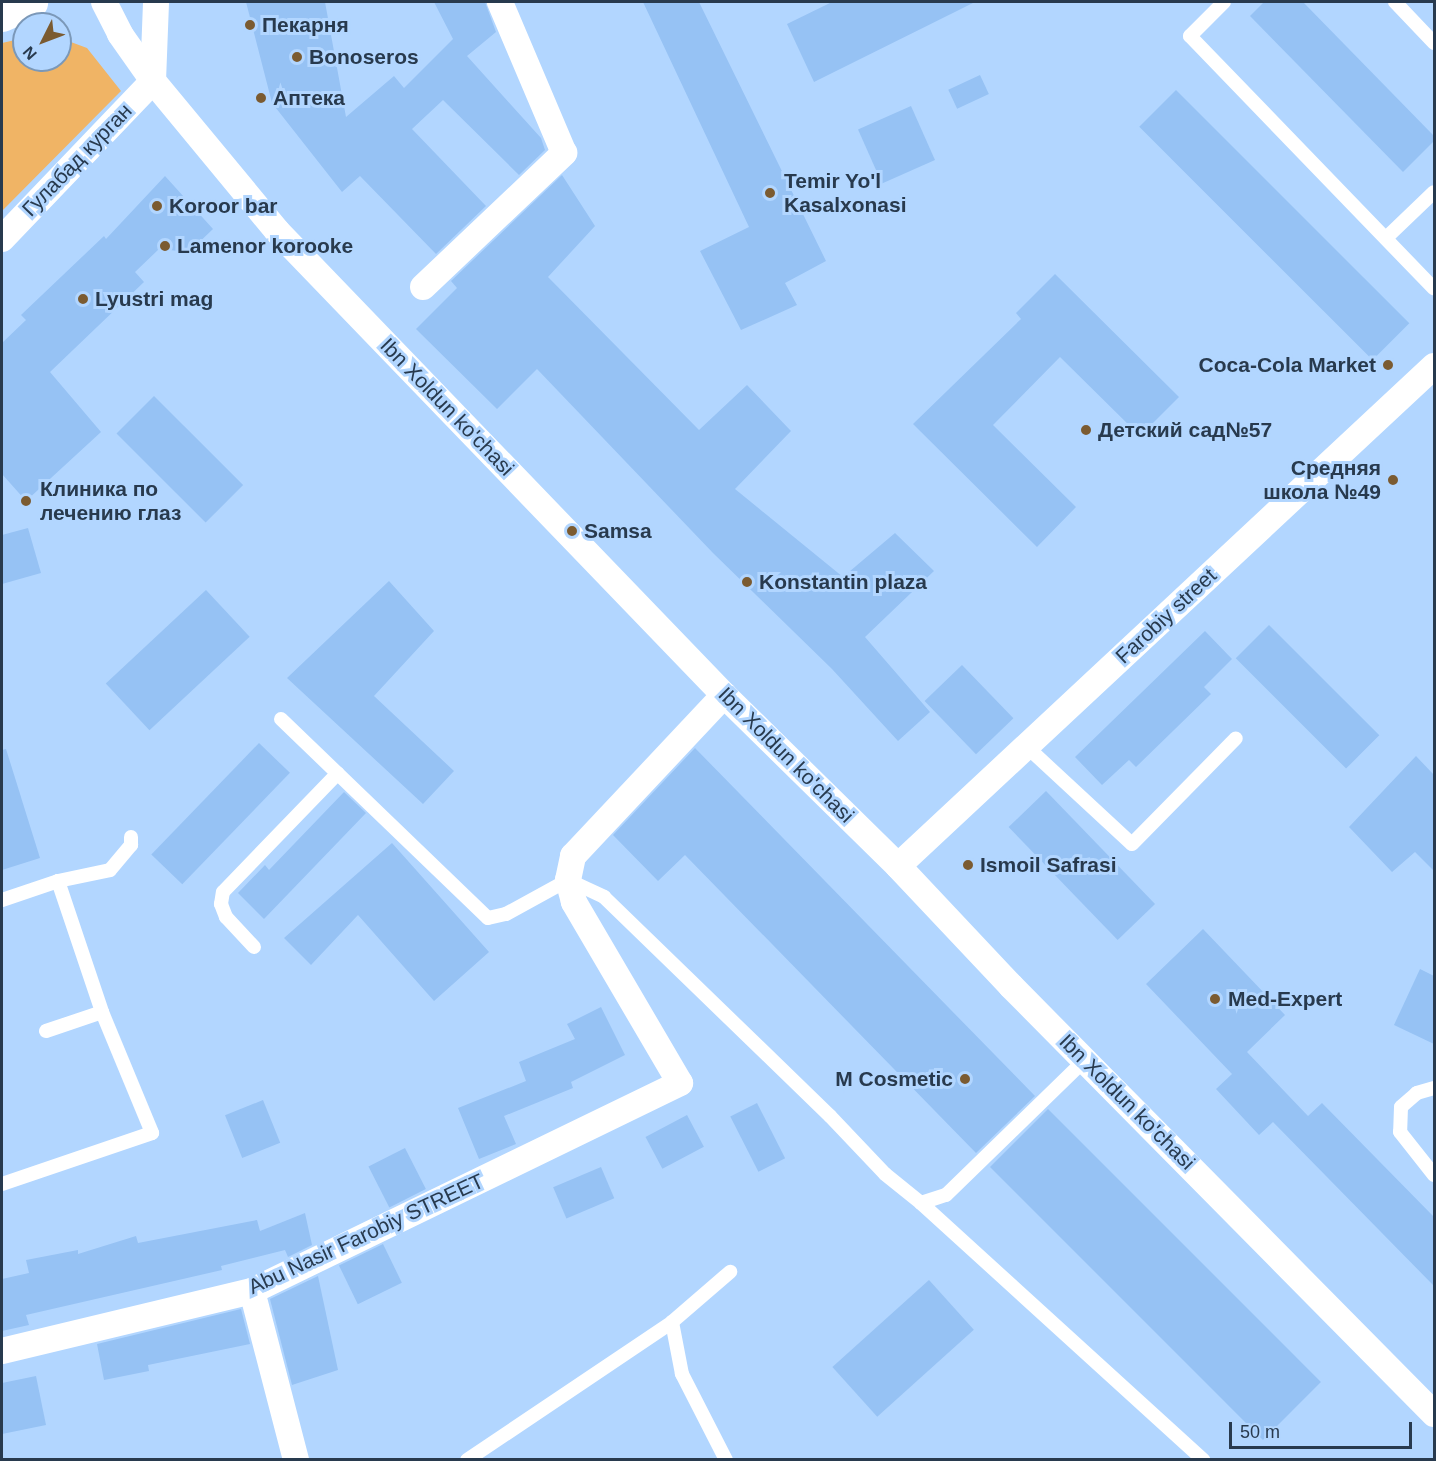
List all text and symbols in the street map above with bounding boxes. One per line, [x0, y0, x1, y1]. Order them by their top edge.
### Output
north arrow [12, 12, 72, 72]
place label: Пекарня [262, 12, 349, 38]
marker: Пекарня [243, 18, 257, 32]
text: N [20, 43, 40, 63]
place label: Bonoseros [309, 44, 419, 70]
marker: Bonoseros [290, 50, 304, 64]
place label: Аптека [273, 85, 345, 111]
marker: Аптека [254, 91, 268, 105]
street label: Гулабад курган [17, 98, 137, 222]
place label: Temir Yo'l Kasalxonasi [784, 168, 907, 218]
marker: Temir Yo'l Kasalxonasi [761, 184, 779, 202]
place label: Koroor bar [169, 193, 278, 219]
marker: Koroor bar [150, 199, 164, 213]
place label: Lamenor korooke [177, 233, 353, 259]
marker: Lamenor korooke [158, 239, 172, 253]
place label: Lyustri mag [95, 286, 213, 312]
marker: Lyustri mag [76, 292, 90, 306]
street label: Ibn Xoldun ko'chasi [375, 333, 519, 481]
place label: Coca-Cola Market [1199, 352, 1376, 378]
marker: Coca-Cola Market [1381, 358, 1395, 372]
place label: Детский сад№57 [1098, 417, 1272, 443]
marker: Детский сад№57 [1079, 423, 1093, 437]
place label: Средняя школа №49 [1263, 455, 1381, 505]
marker: Средняя школа №49 [1386, 473, 1400, 487]
place label: Клиника по лечению глаз [40, 476, 181, 526]
marker: Клиника по лечению глаз [17, 492, 35, 510]
place label: Samsa [584, 518, 652, 544]
marker: Samsa [565, 524, 579, 538]
street label: Farobiy street [1110, 563, 1222, 669]
place label: Konstantin plaza [759, 569, 927, 595]
marker: Konstantin plaza [740, 575, 754, 589]
street label: Ibn Xoldun ko'chasi [713, 682, 859, 828]
place label: Ismoil Safrasi [980, 852, 1117, 878]
marker: Ismoil Safrasi [961, 858, 975, 872]
place label: Med-Expert [1228, 986, 1342, 1012]
marker: Med-Expert [1206, 990, 1224, 1008]
street label: Ibn Xoldun ko'chasi [1054, 1029, 1200, 1175]
place label: M Cosmetic [835, 1066, 953, 1092]
marker: M Cosmetic [958, 1072, 972, 1086]
street label: Abu Nasir Farobiy STREET [244, 1168, 488, 1300]
scale bar [1232, 1410, 1415, 1448]
text: 50 m [1240, 1422, 1280, 1442]

